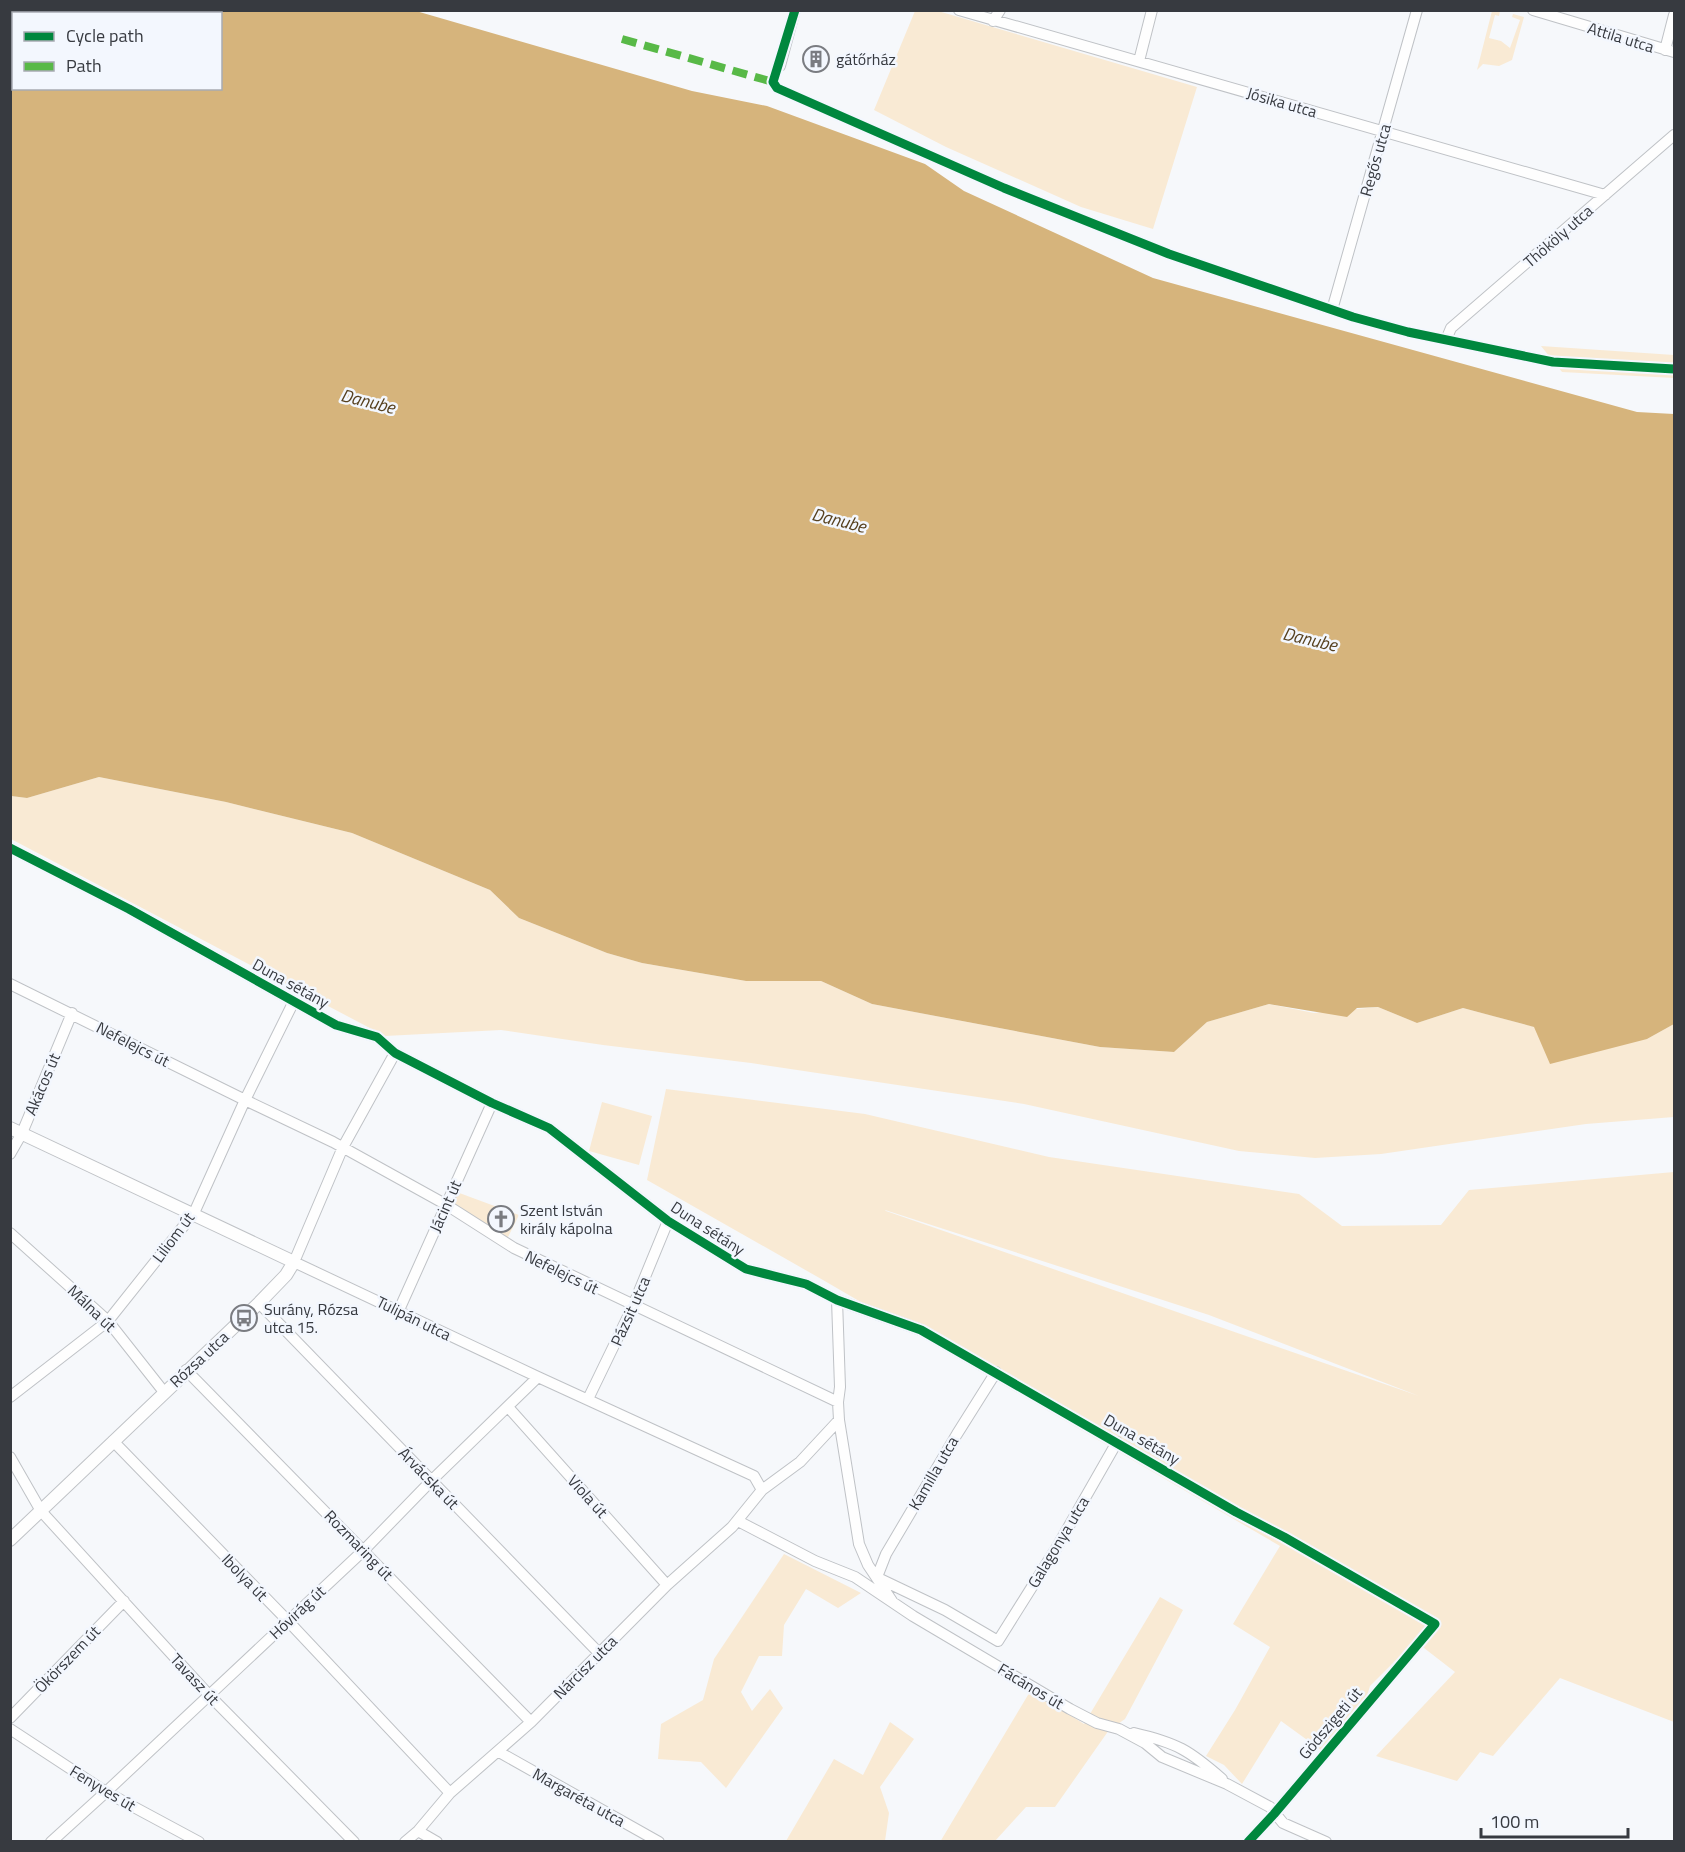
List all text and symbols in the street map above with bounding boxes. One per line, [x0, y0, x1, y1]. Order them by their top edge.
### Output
legend [12, 12, 222, 90]
street label: Attila utca [1585, 16, 1657, 58]
text: Cycle path [66, 22, 144, 49]
building icon: gátőrház [801, 44, 831, 74]
place label: gátőrház [836, 47, 896, 71]
text: Path [66, 52, 102, 79]
street label: Jósika utca [1244, 81, 1320, 123]
street label: Regős utca [1353, 121, 1397, 199]
street label: Thököly utca [1518, 199, 1598, 273]
water label: Danube [338, 381, 400, 421]
water label: Danube [809, 500, 871, 540]
water label: Danube [1280, 620, 1342, 659]
street label: Duna sétány [248, 952, 334, 1014]
street label: Nefelejcs út [92, 1015, 174, 1073]
street label: Akácos út [18, 1049, 66, 1119]
street label: Jácint út [423, 1176, 467, 1236]
street label: Duna sétány [666, 1195, 750, 1261]
place label: Szent István király kápolna [520, 1198, 612, 1240]
church icon: Szent István király kápolna [486, 1204, 516, 1234]
street label: Liliom út [146, 1206, 200, 1267]
street label: Nefelejcs út [521, 1244, 603, 1300]
street label: Pázsit utca [604, 1272, 656, 1350]
street label: Málna út [62, 1279, 122, 1338]
street label: Tulipán utca [373, 1290, 455, 1346]
place label: Surány, Rózsa utca 15. [264, 1297, 358, 1339]
bus stop icon: Surány, Rózsa utca 15. [229, 1303, 259, 1333]
street label: Rózsa utca [164, 1325, 234, 1393]
street label: Duna sétány [1100, 1408, 1185, 1471]
street label: Kamilla utca [902, 1431, 964, 1515]
street label: Árvácska út [393, 1441, 465, 1515]
street label: Viola út [562, 1469, 614, 1523]
street label: Galagonya utca [1021, 1492, 1095, 1592]
street label: Rozmaring út [319, 1504, 399, 1586]
street label: Ibolya út [216, 1548, 274, 1606]
street label: Hóvirág út [263, 1579, 331, 1645]
street label: Ökörszem út [29, 1620, 106, 1698]
street label: Nárcisz utca [548, 1630, 622, 1704]
street label: Tavasz út [165, 1648, 225, 1710]
street label: Fácános út [994, 1657, 1069, 1715]
street label: Gödszigeti út [1293, 1681, 1368, 1764]
street label: Fenyves út [65, 1759, 141, 1817]
street label: Margaréta utca [528, 1762, 630, 1832]
scale bar [1481, 1801, 1628, 1839]
text: 100 m [1490, 1808, 1539, 1835]

